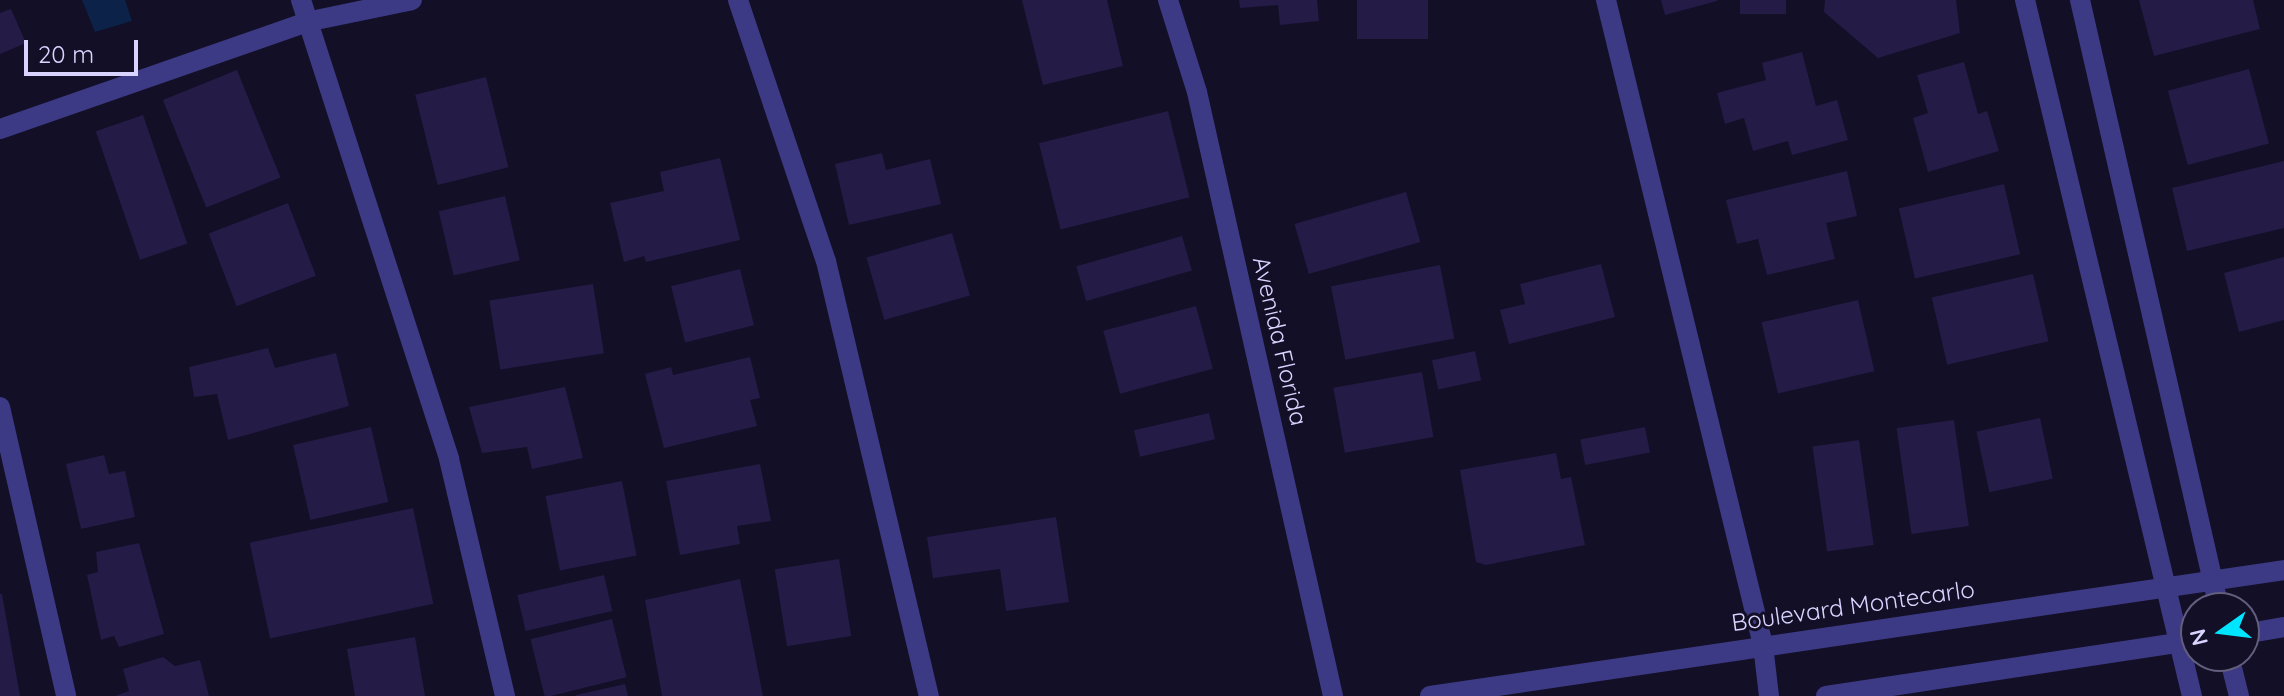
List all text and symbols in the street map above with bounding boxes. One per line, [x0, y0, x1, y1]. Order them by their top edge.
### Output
scale bar [28, 24, 142, 74]
text: 20 m [38, 39, 94, 69]
street label: Avenida Florida [1247, 254, 1313, 428]
street label: Boulevard Montecarlo [1730, 575, 1976, 637]
north arrow [2180, 592, 2260, 672]
text: N [2183, 626, 2214, 649]

